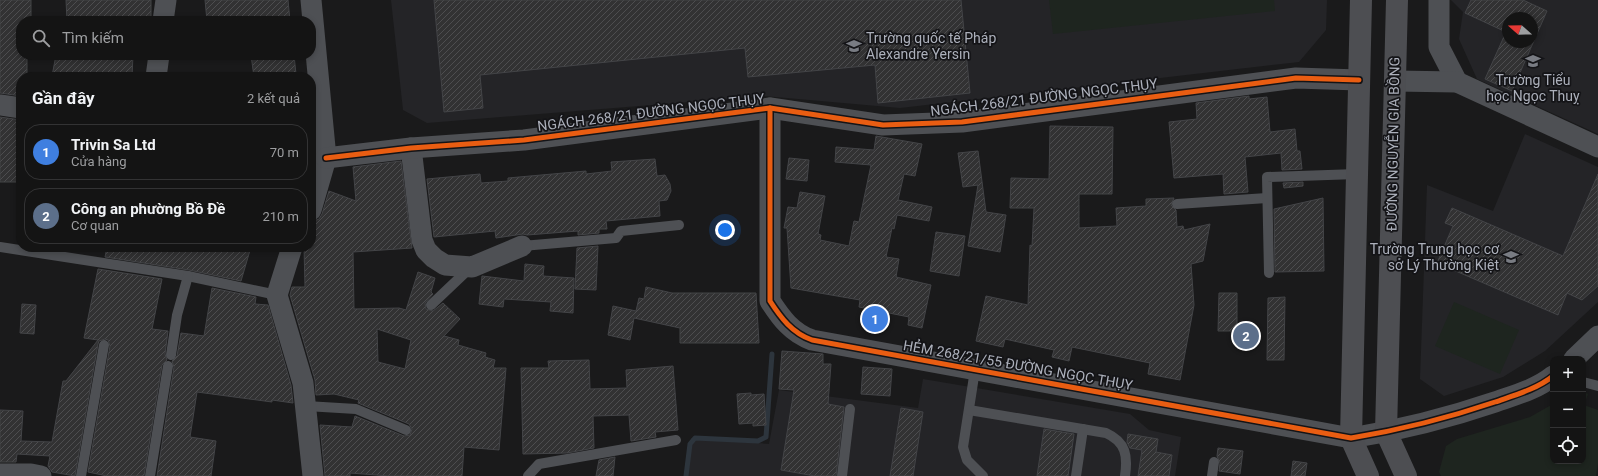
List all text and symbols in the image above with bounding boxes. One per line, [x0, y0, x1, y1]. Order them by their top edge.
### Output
north arrow [1502, 12, 1538, 48]
search box [16, 16, 316, 60]
icon: search [30, 27, 52, 49]
text: Tìm kiếm [62, 29, 124, 47]
place label: Trường quốc tế Pháp Alexandre Yersin [866, 30, 996, 62]
school or university icon: Trường quốc tế Pháp Alexandre Yersin [845, 37, 863, 55]
school or university icon: Trường Tiểu học Ngọc Thuỵ [1524, 52, 1542, 70]
street label: ĐƯỜNG NGUYỄN GIA BỒNG [1381, 57, 1403, 231]
place label: Trường Tiểu học Ngọc Thuỵ [1486, 72, 1580, 105]
street label: NGÁCH 268/21 ĐƯỜNG NGỌC THỤY [929, 74, 1159, 119]
text: Gần đây [32, 88, 95, 108]
street label: NGÁCH 268/21 ĐƯỜNG NGỌC THỤY [536, 89, 766, 134]
text: 2 kết quả [247, 91, 300, 106]
text: Trivin Sa Ltd [71, 136, 156, 154]
text: 1 [42, 145, 50, 160]
text: 70 m [270, 145, 299, 160]
text: Cửa hàng [71, 154, 127, 169]
text: Công an phường Bồ Đề [71, 200, 225, 218]
text: 2 [42, 209, 50, 224]
text: 210 m [262, 209, 299, 224]
text: Cơ quan [71, 218, 119, 233]
your location [715, 220, 735, 240]
place label: Trường Trung học cơ sở Lý Thường Kiệt [1370, 241, 1500, 273]
school or university icon: Trường Trung học cơ sở Lý Thường Kiệt [1502, 248, 1520, 266]
pin: 1 [862, 304, 888, 334]
pin: 2 [1233, 321, 1259, 351]
street label: HẺM 268/21/55 ĐƯỜNG NGỌC THỤY [902, 335, 1135, 393]
map controls [1550, 356, 1586, 464]
button: + [1550, 356, 1586, 392]
button: − [1550, 392, 1586, 428]
button: locate [1550, 428, 1586, 464]

